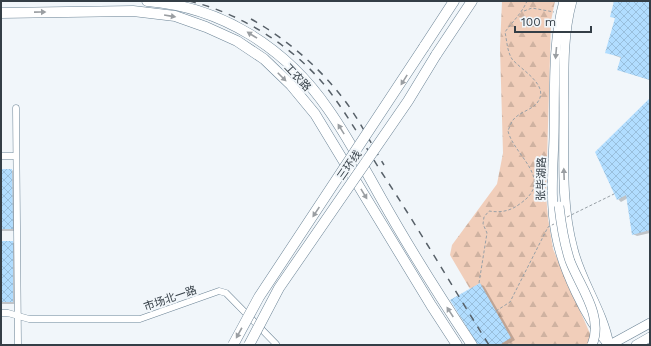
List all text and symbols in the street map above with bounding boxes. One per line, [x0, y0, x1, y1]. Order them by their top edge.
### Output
scale bar [515, 8, 591, 34]
one-way arrow [34, 9, 47, 15]
one-way arrow [164, 13, 176, 19]
text: 100 m [521, 15, 556, 29]
one-way arrow [246, 32, 258, 39]
one-way arrow [553, 47, 560, 59]
street label: 工农路 [282, 61, 314, 94]
one-way arrow [277, 72, 287, 82]
one-way arrow [400, 74, 407, 86]
one-way arrow [337, 123, 345, 134]
street label: 三环线 [335, 148, 364, 183]
street label: 张毕湖路 [535, 157, 548, 201]
one-way arrow [561, 168, 568, 180]
one-way arrow [361, 188, 368, 200]
one-way arrow [312, 206, 320, 217]
street label: 市场北一路 [142, 283, 198, 314]
one-way arrow [446, 307, 454, 318]
one-way arrow [236, 328, 243, 339]

